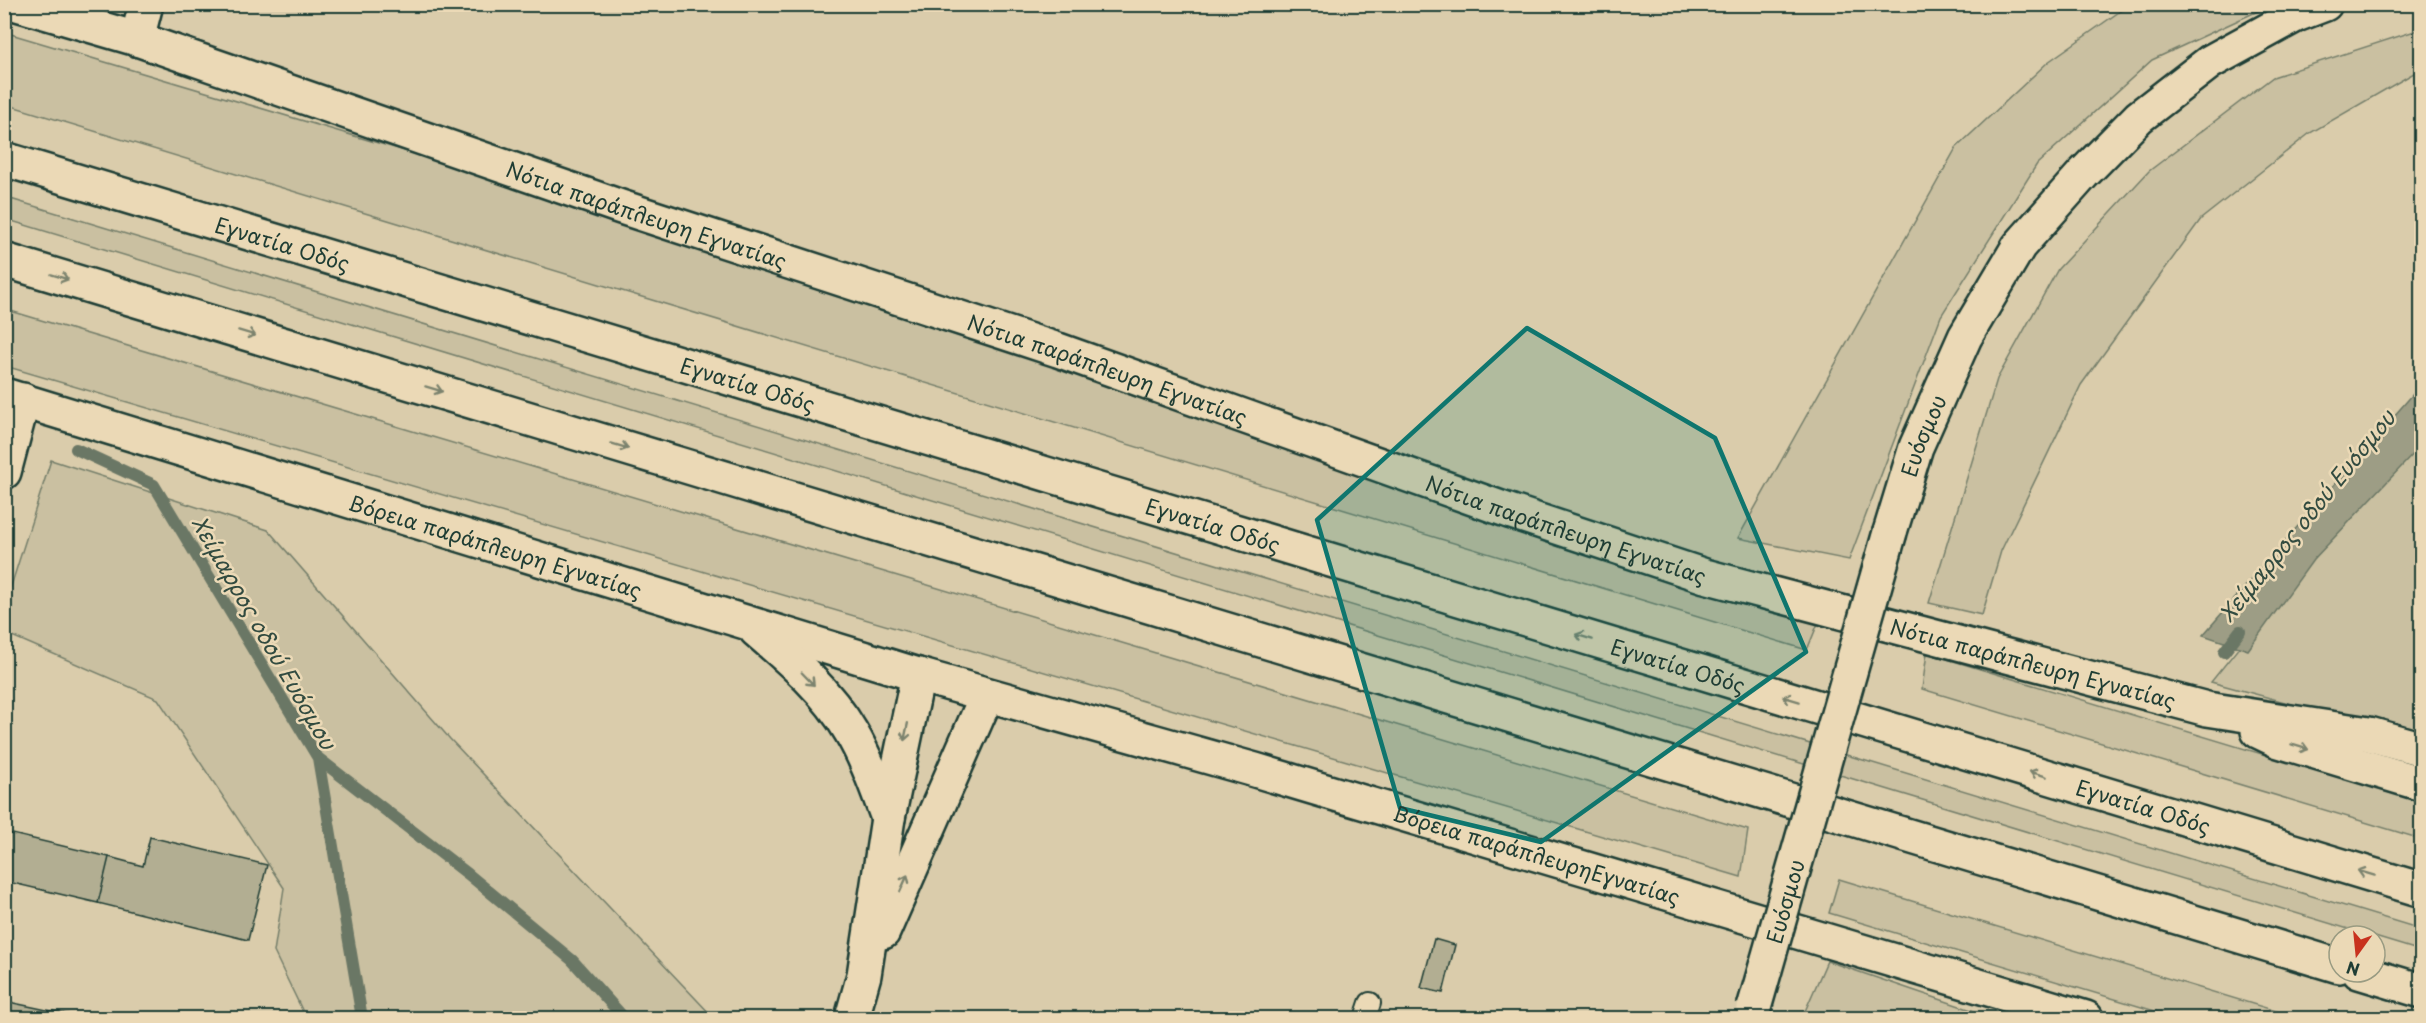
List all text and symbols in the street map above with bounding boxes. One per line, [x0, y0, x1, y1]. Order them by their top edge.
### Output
street label: Νότια παράπλευρη Εγνατίας [502, 152, 791, 276]
street label: Εγνατία Οδός [211, 208, 354, 279]
one-way arrow [51, 272, 70, 283]
street label: Νότια παράπλευρη Εγνατίας [963, 305, 1252, 432]
one-way arrow [237, 328, 256, 339]
street label: Εγνατία Οδός [677, 348, 819, 419]
one-way arrow [424, 385, 443, 396]
street label: Ευόσμου [1892, 389, 1954, 480]
water label: Χείμαρρος οδού Ευόσμου [2210, 401, 2403, 628]
one-way arrow [610, 441, 629, 452]
street label: Νότια παράπλευρη Εγνατίας [1422, 467, 1711, 591]
street label: Βόρεια παράπλευρη Εγνατίας [345, 486, 646, 606]
street label: Εγνατία Οδός [1142, 489, 1284, 560]
water label: Χείμαρρος οδού Ευόσμου [185, 509, 346, 756]
street label: Νότια παράπλευρη Εγνατίας [1887, 610, 2180, 716]
street label: Εγνατία Οδός [1607, 630, 1749, 701]
one-way arrow [1575, 631, 1594, 642]
one-way arrow [801, 672, 815, 687]
one-way arrow [1782, 693, 1801, 704]
one-way arrow [900, 722, 911, 741]
one-way arrow [2290, 742, 2309, 753]
one-way arrow [2029, 768, 2048, 779]
street label: Εγνατία Οδός [2072, 770, 2215, 841]
street label: Βόρεια παράπλευρηΕγνατίας [1389, 796, 1684, 912]
street label: Ευόσμου [1757, 855, 1812, 947]
one-way arrow [2356, 867, 2375, 878]
one-way arrow [899, 875, 910, 893]
north arrow [2327, 924, 2387, 984]
text: N [2344, 956, 2362, 983]

